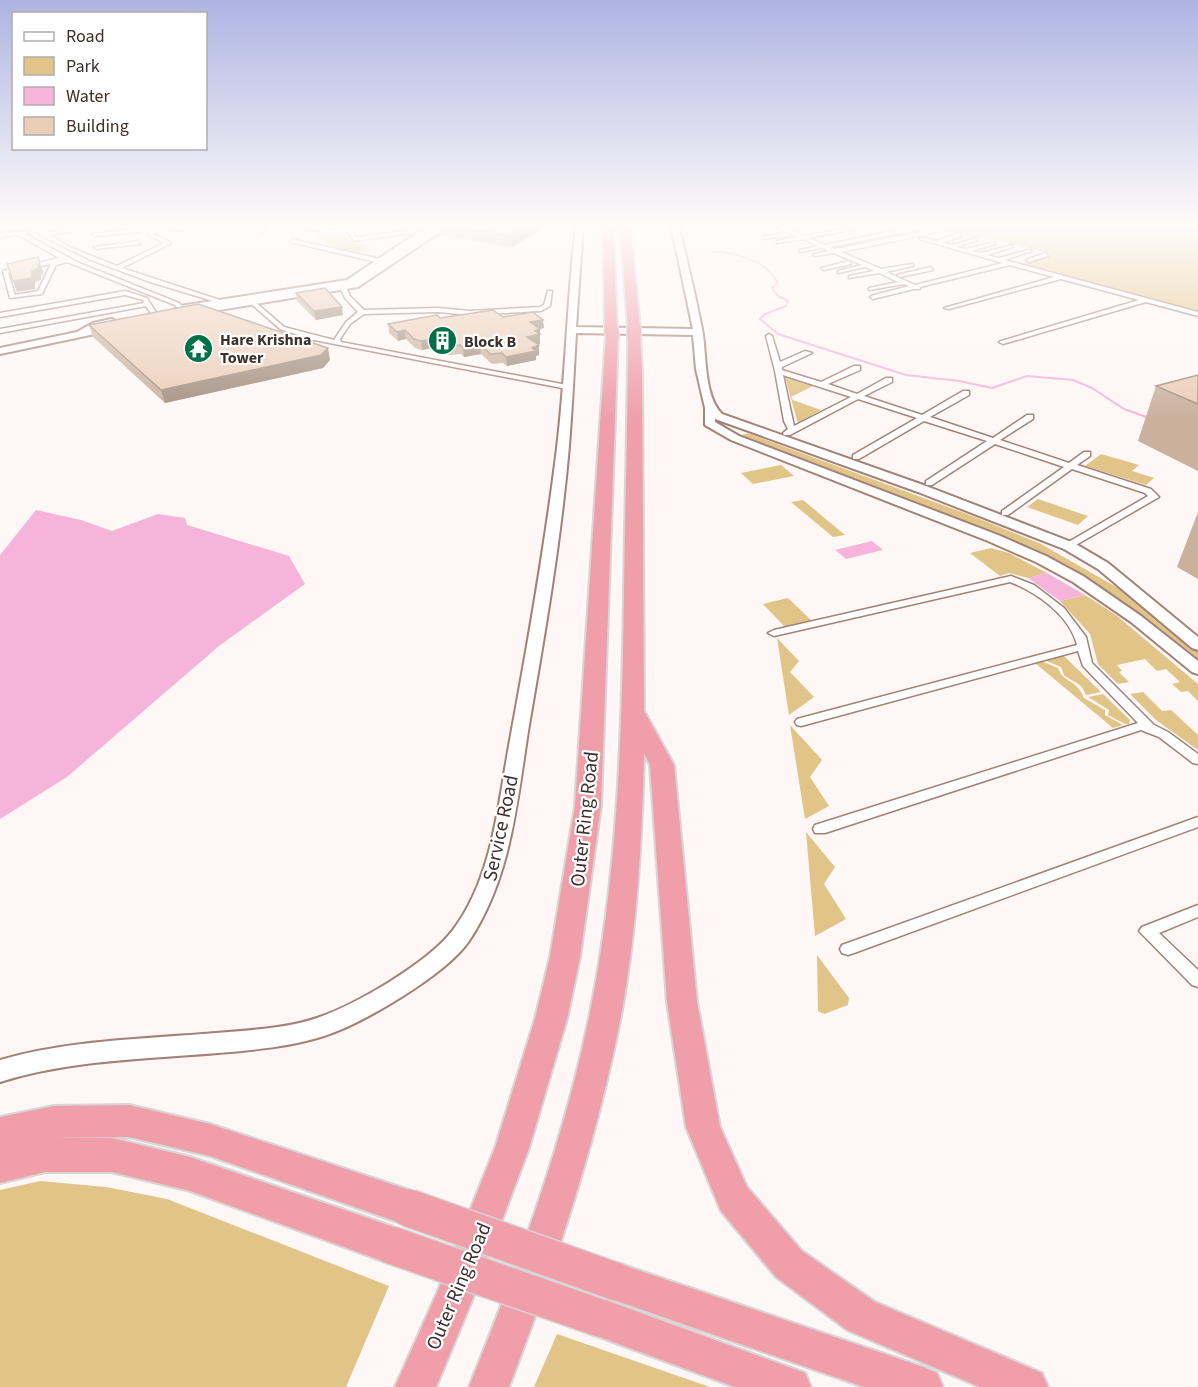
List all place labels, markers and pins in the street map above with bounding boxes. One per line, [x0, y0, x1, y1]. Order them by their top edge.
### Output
building icon: Block B [427, 325, 459, 357]
place label: Hare Krishna Tower [220, 329, 311, 369]
place label: Block B [464, 331, 517, 353]
temple icon: Hare Krishna Tower [183, 332, 215, 364]

